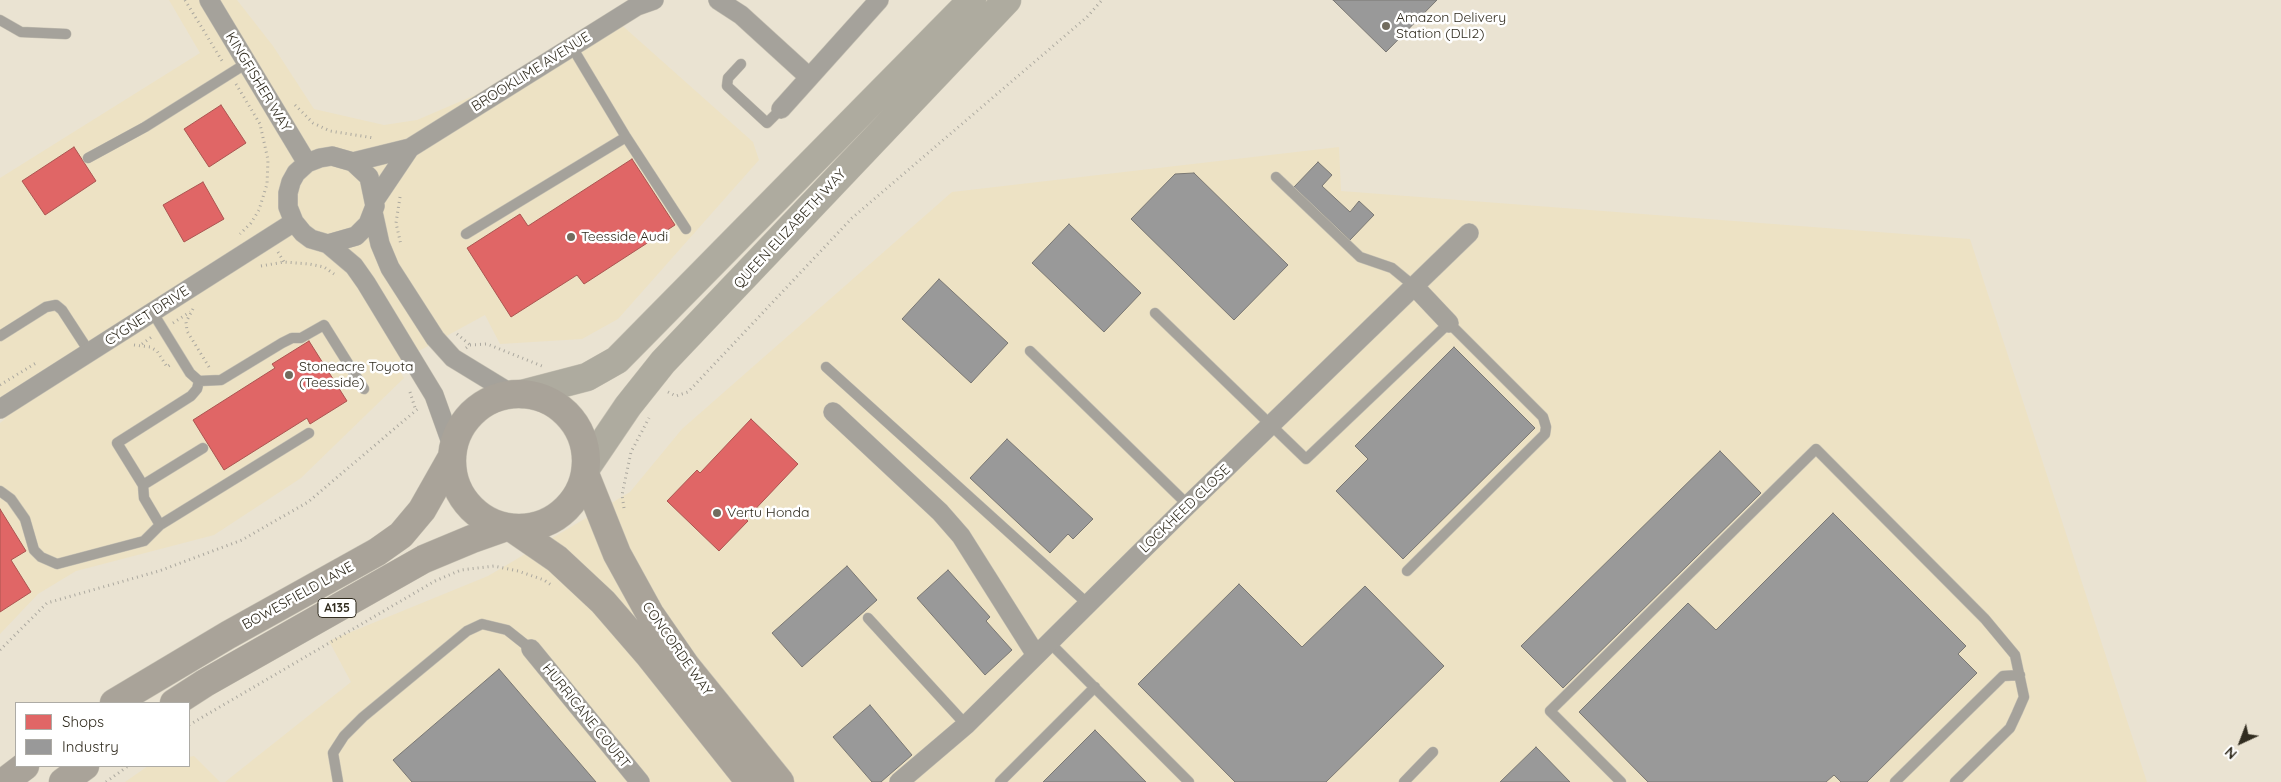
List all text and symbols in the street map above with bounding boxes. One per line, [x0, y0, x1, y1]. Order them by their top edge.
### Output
place label: Amazon Delivery Station (DLI2) [1396, 10, 1506, 42]
marker: Amazon Delivery Station (DLI2) [1380, 20, 1392, 32]
street label: KINGFISHER WAY [222, 29, 294, 135]
street label: BROOKLIME AVENUE [469, 29, 593, 115]
street label: QUEEN ELIZABETH WAY [730, 166, 850, 292]
place label: Teesside Audi [581, 229, 668, 245]
marker: Teesside Audi [565, 231, 577, 243]
street label: CYGNET DRIVE [102, 283, 192, 349]
place label: Stoneacre Toyota (Teesside) [299, 359, 413, 392]
marker: Stoneacre Toyota (Teesside) [283, 369, 295, 381]
street label: LOCKHEED CLOSE [1136, 461, 1234, 557]
place label: Vertu Honda [727, 505, 809, 521]
marker: Vertu Honda [711, 507, 723, 519]
street label: BOWESFIELD LANE [239, 558, 357, 634]
road number: A135 [318, 598, 356, 618]
street label: CONCORDE WAY [638, 599, 716, 699]
street label: HURRICANE COURT [539, 660, 633, 772]
legend [15, 702, 190, 767]
text: Shops [62, 712, 104, 731]
north arrow [2216, 717, 2266, 767]
text: Industry [62, 737, 119, 756]
text: N [2221, 743, 2241, 763]

